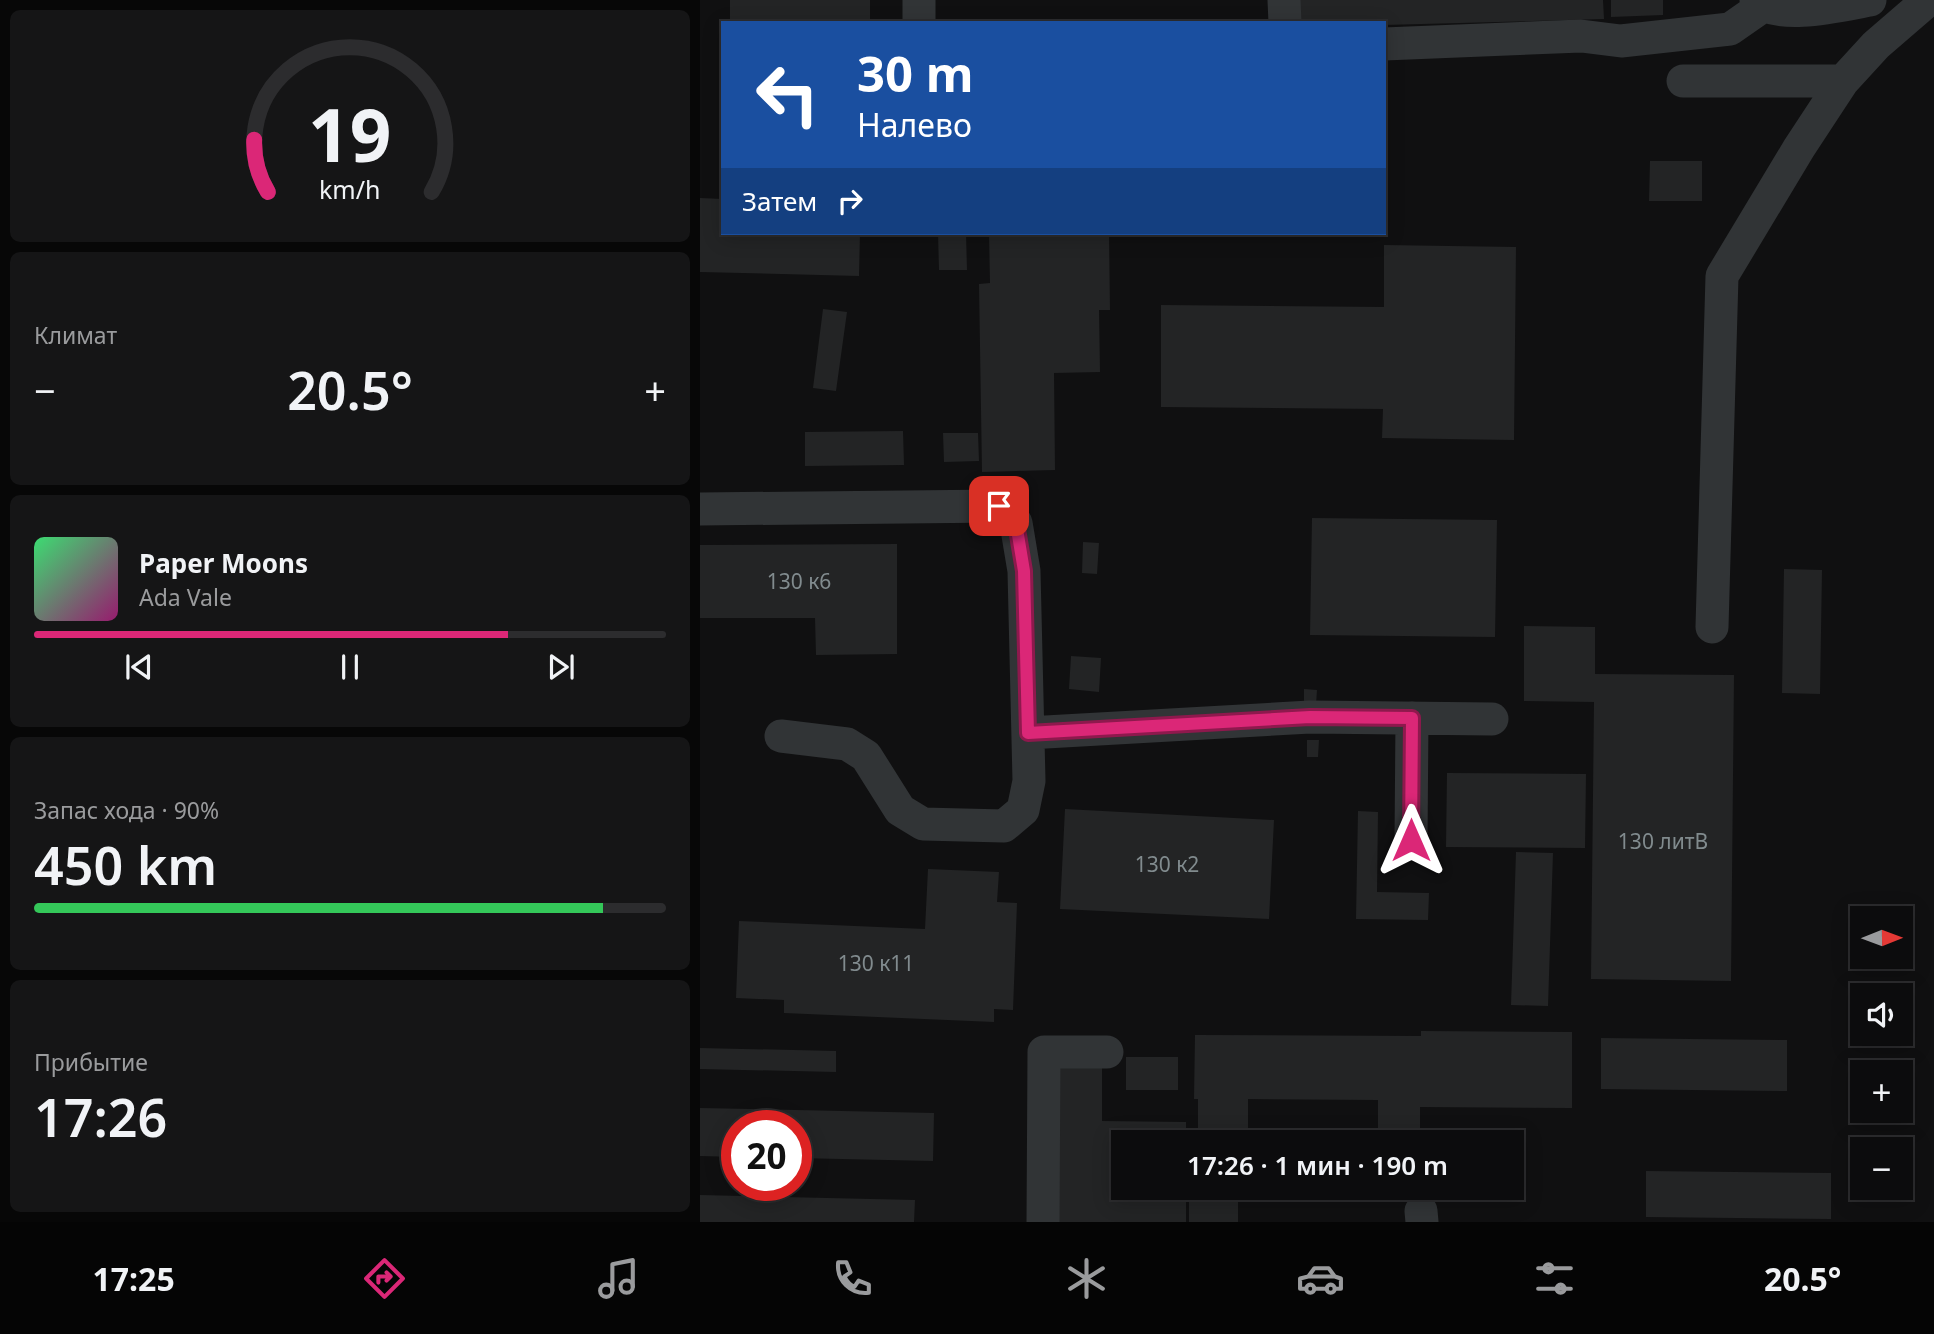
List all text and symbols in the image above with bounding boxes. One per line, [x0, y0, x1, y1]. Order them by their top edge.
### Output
text: 30 m [857, 40, 974, 106]
icon: left [742, 49, 833, 140]
text: 19 [308, 85, 392, 184]
text: Налево [857, 103, 972, 146]
text: km/h [319, 172, 381, 206]
icon: right [831, 182, 869, 220]
text: Затем [742, 183, 817, 219]
text: Климат [34, 319, 117, 351]
text: 20.5° [287, 354, 413, 425]
text: − [34, 364, 56, 416]
text: + [644, 364, 666, 416]
pin [969, 476, 1029, 536]
icon: arrive [980, 487, 1018, 525]
text: Paper Moons [139, 545, 308, 581]
house number: 130 к6 [767, 567, 831, 595]
text: Ada Vale [139, 581, 232, 613]
icon: previous [120, 648, 158, 686]
icon: pause [331, 648, 369, 686]
icon: next [542, 648, 580, 686]
text: Запас хода · 90% [34, 794, 219, 826]
position arrow [1374, 803, 1448, 877]
house number: 130 литВ [1618, 827, 1708, 855]
text: 450 km [34, 829, 217, 900]
house number: 130 к2 [1135, 850, 1199, 878]
north arrow [1850, 906, 1913, 970]
map controls [1850, 906, 1913, 1200]
house number: 130 к11 [838, 949, 914, 977]
button: sound [1850, 983, 1913, 1046]
text: Прибытие [34, 1046, 148, 1078]
button: + [1850, 1060, 1913, 1123]
text: 17:26 [34, 1081, 167, 1152]
speed limit sign: 20 [721, 1110, 812, 1201]
button: − [1850, 1137, 1913, 1200]
text: 17:26 · 1 мин · 190 m [1187, 1147, 1448, 1183]
icon: directions [360, 1254, 409, 1303]
icon: music [594, 1254, 643, 1303]
icon: phone [828, 1254, 877, 1303]
icon: climate [1062, 1254, 1111, 1303]
icon: car [1296, 1254, 1345, 1303]
icon: filters [1530, 1254, 1579, 1303]
text: 17:25 [93, 1257, 175, 1300]
text: 20.5° [1764, 1257, 1841, 1300]

